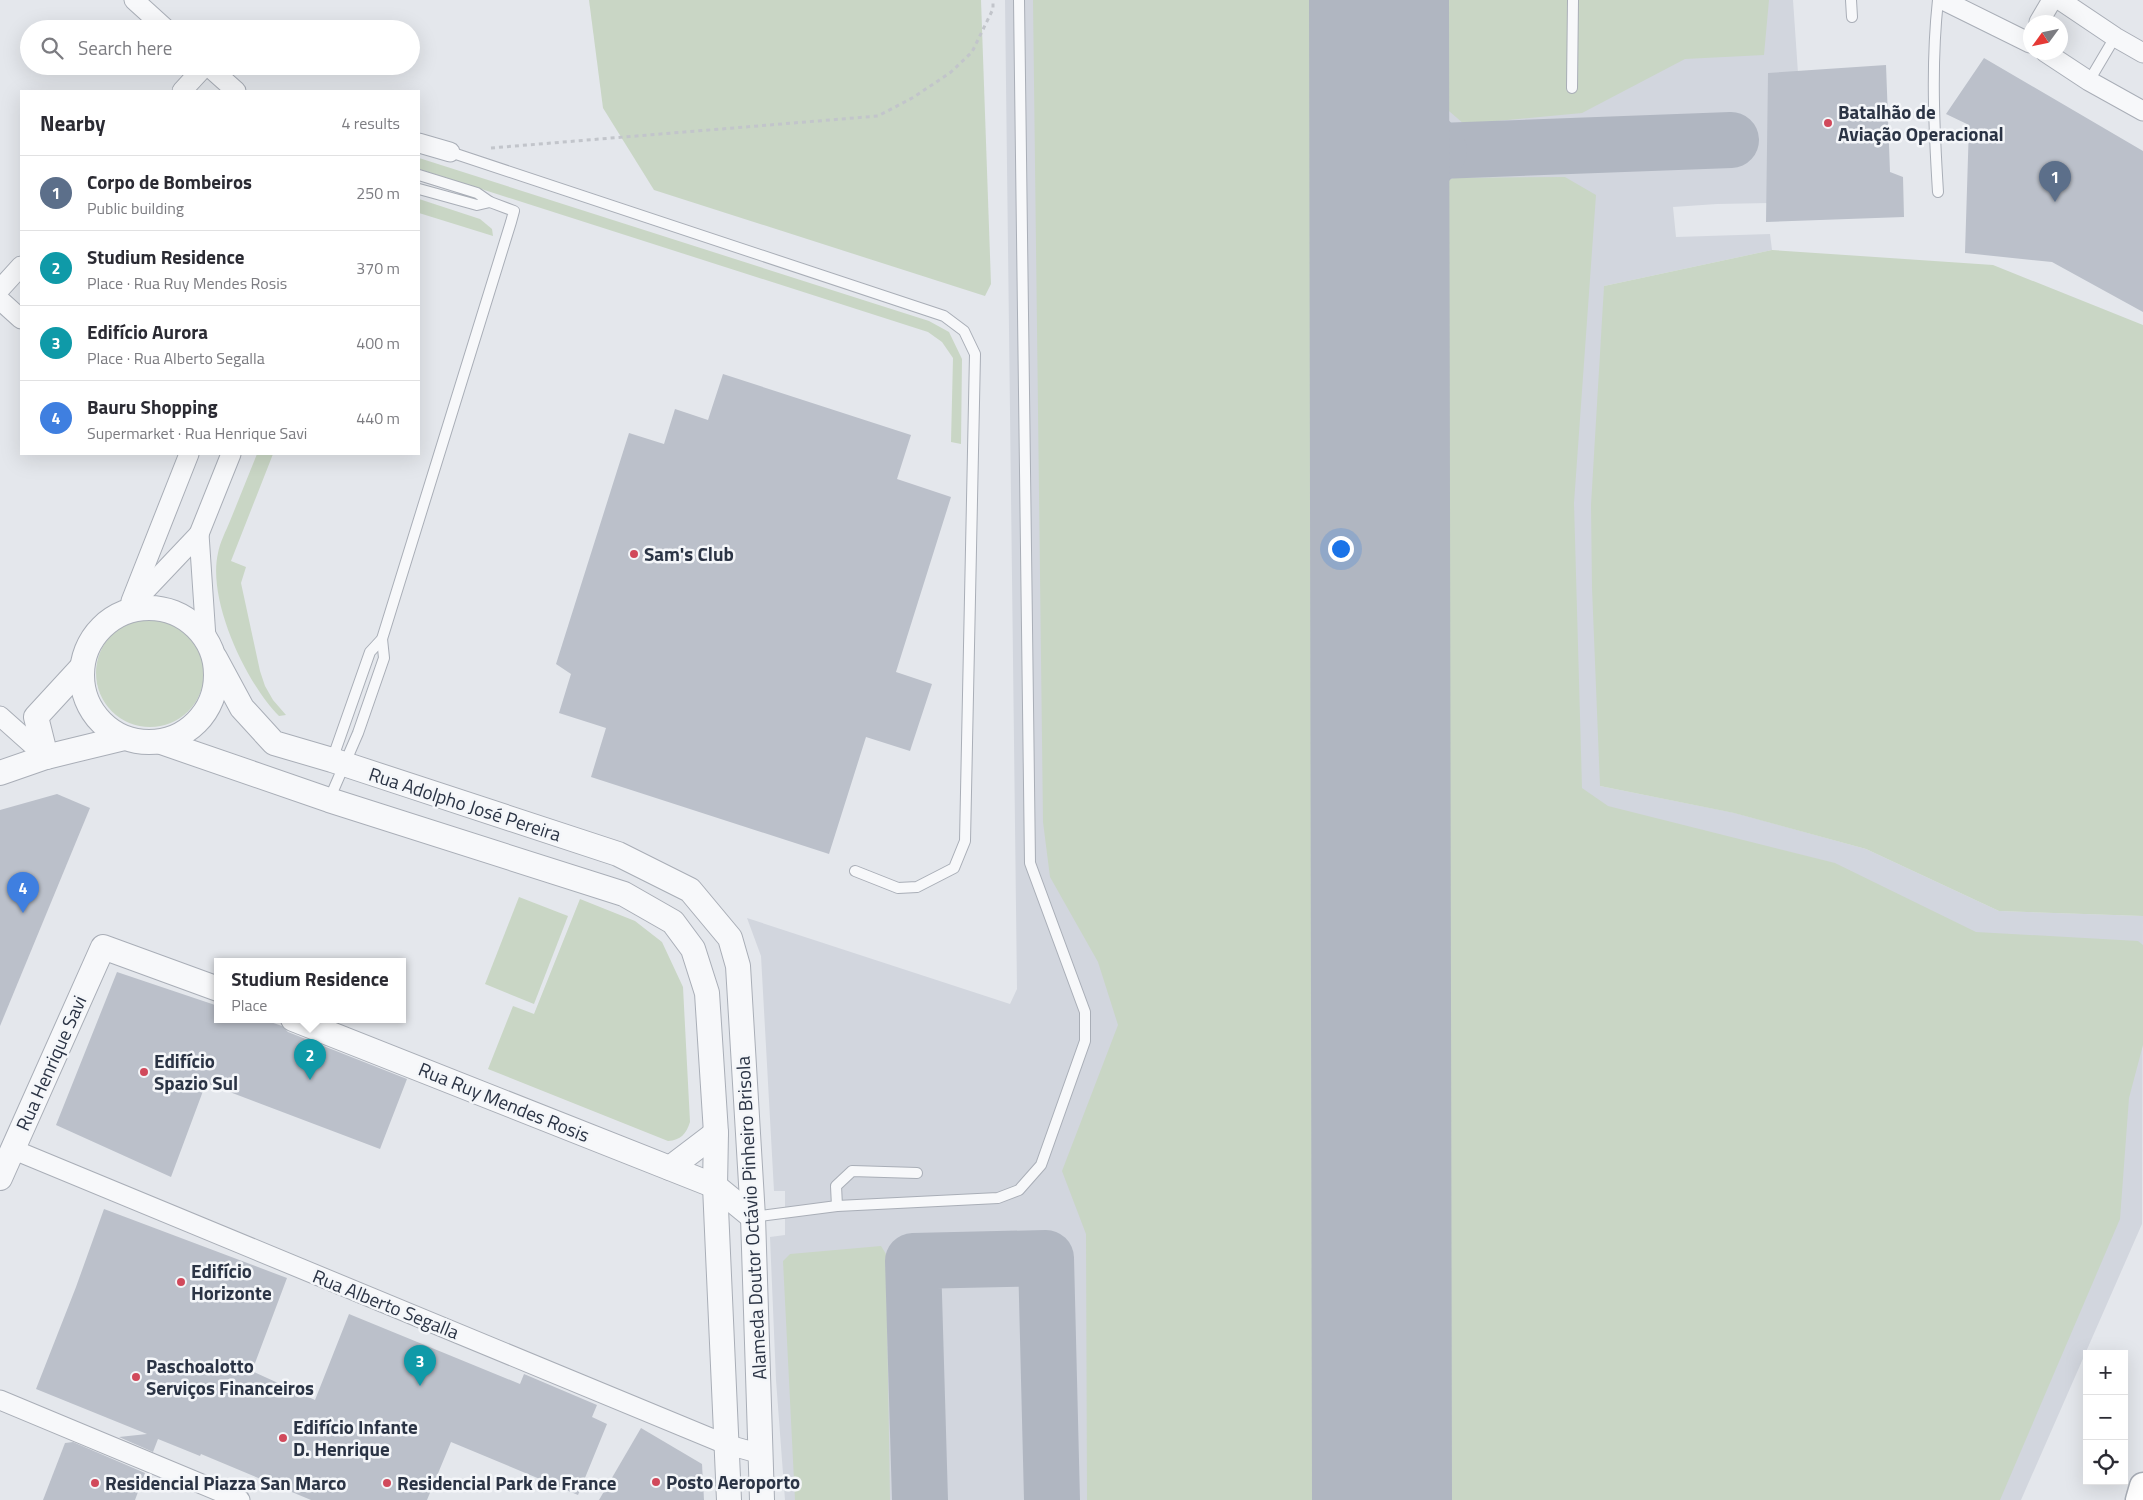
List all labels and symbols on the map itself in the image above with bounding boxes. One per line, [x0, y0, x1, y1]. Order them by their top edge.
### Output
north arrow [2023, 15, 2068, 60]
place label: Batalhão de Aviação Operacional [1838, 97, 2004, 148]
marker: Batalhão de Aviação Operacional [1822, 117, 1834, 129]
pin: 1 [2039, 161, 2071, 202]
your location [1328, 536, 1354, 562]
place label: Sam's Club [644, 539, 734, 568]
marker: Sam's Club [628, 548, 640, 560]
street label: Rua Adolpho José Pereira [365, 759, 565, 848]
pin: 4 [7, 872, 39, 913]
street label: Rua Henrique Savi [8, 990, 93, 1135]
pin: 2 [294, 1039, 326, 1080]
place label: Edifício Spazio Sul [154, 1046, 238, 1097]
street label: Rua Ruy Mendes Rosis [414, 1054, 594, 1149]
street label: Alameda Doutor Octávio Pinheiro Brisola [728, 1055, 773, 1381]
marker: Edifício Spazio Sul [138, 1066, 150, 1078]
place label: Edifício Horizonte [191, 1256, 272, 1307]
street label: Rua Alberto Segalla [309, 1261, 464, 1346]
marker: Edifício Horizonte [175, 1276, 187, 1288]
pin: 3 [404, 1345, 436, 1386]
place label: Paschoalotto Serviços Financeiros [146, 1351, 314, 1402]
marker: Paschoalotto Serviços Financeiros [130, 1371, 142, 1383]
place label: Edifício Infante D. Henrique [293, 1412, 418, 1463]
marker: Edifício Infante D. Henrique [277, 1432, 289, 1444]
place label: Posto Aeroporto [666, 1467, 800, 1496]
place label: Residencial Piazza San Marco [105, 1468, 346, 1497]
place label: Residencial Park de France [397, 1468, 617, 1497]
marker: Posto Aeroporto [650, 1476, 662, 1488]
marker: Residencial Piazza San Marco [89, 1477, 101, 1489]
marker: Residencial Park de France [381, 1477, 393, 1489]

